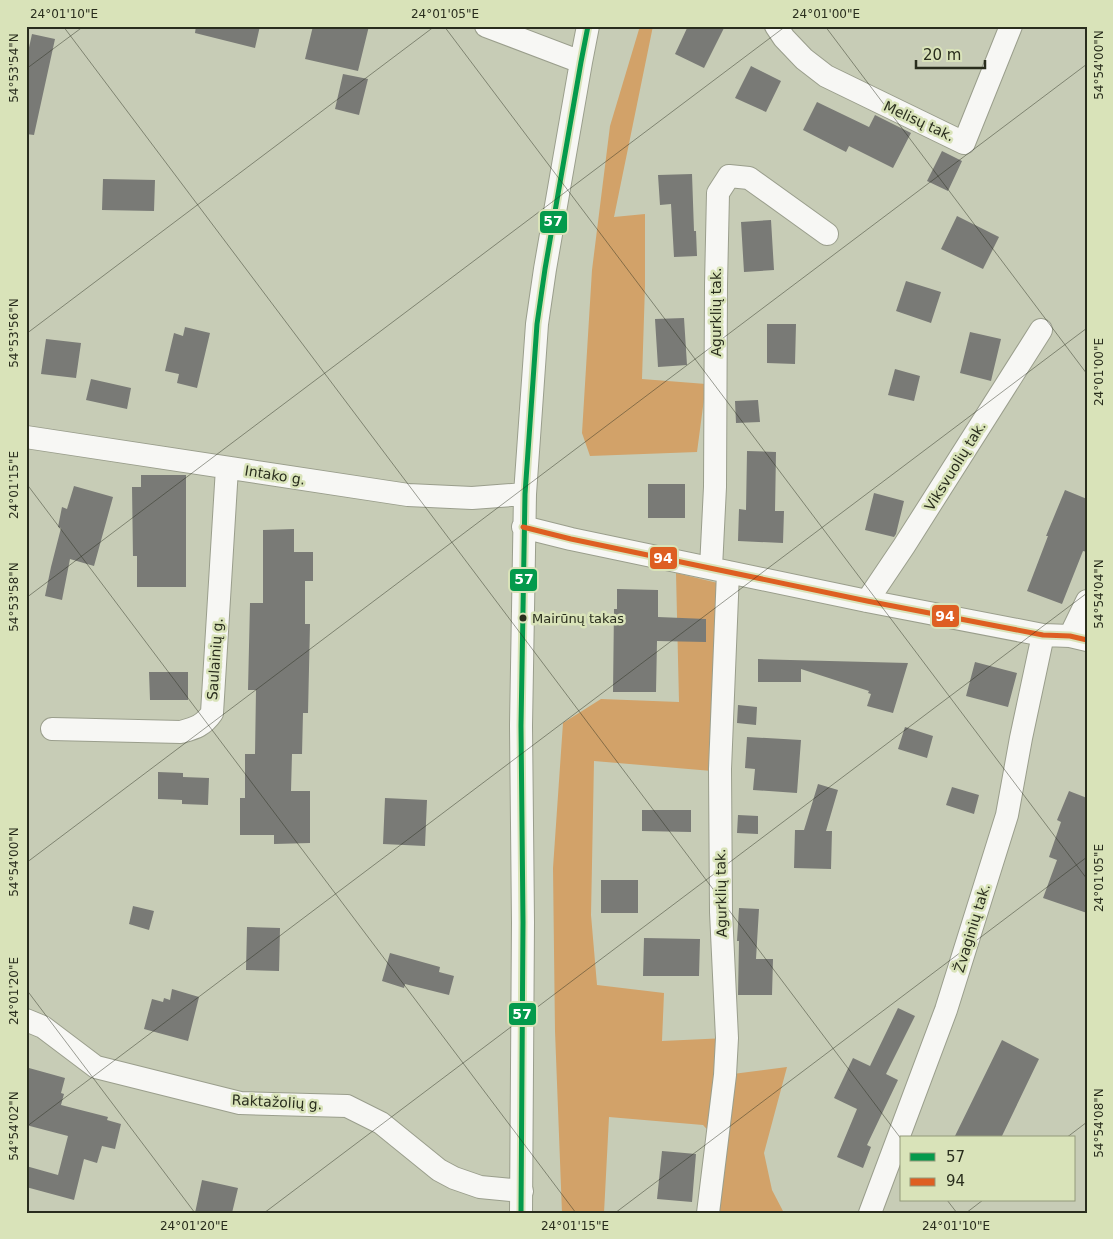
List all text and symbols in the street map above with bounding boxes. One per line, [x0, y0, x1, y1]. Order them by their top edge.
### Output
text: 24°01'10"E [30, 7, 98, 21]
text: 24°01'05"E [411, 7, 479, 21]
text: 24°01'00"E [792, 7, 860, 21]
text: 54°54'00"N [1092, 30, 1106, 100]
text: 54°53'54"N [7, 33, 21, 103]
scale bar [916, 38, 984, 70]
text: 20 m [923, 46, 961, 64]
street label: Melisų tak. [881, 98, 957, 144]
line badge: 57 [539, 210, 568, 234]
text: 57 [543, 213, 563, 229]
street label: Agurklių tak. [708, 268, 724, 356]
text: 54°53'56"N [7, 298, 21, 368]
text: 24°01'00"E [1092, 338, 1106, 406]
street label: Viksvuolių tak. [921, 419, 989, 513]
text: 24°01'15"E [7, 451, 21, 519]
street label: Intako g. [244, 462, 306, 488]
line badge: 94 [649, 546, 678, 570]
text: 94 [653, 550, 673, 566]
text: 54°54'04"N [1092, 559, 1106, 629]
text: 54°53'58"N [7, 562, 21, 632]
line badge: 57 [509, 568, 538, 592]
text: 57 [514, 571, 534, 587]
line badge: 94 [931, 604, 960, 628]
text: 94 [935, 608, 955, 624]
place label: Mairūnų takas [532, 611, 624, 626]
marker: Mairūnų takas [518, 613, 528, 623]
street label: Saulainių g. [204, 617, 226, 701]
text: 54°54'00"N [7, 827, 21, 897]
text: 24°01'05"E [1092, 844, 1106, 912]
street label: Agurklių tak. [712, 848, 730, 938]
street label: Žvaginių tak. [950, 881, 993, 974]
text: 24°01'20"E [7, 957, 21, 1025]
line badge: 57 [508, 1002, 537, 1026]
text: 57 [512, 1006, 532, 1022]
text: 54°54'08"N [1092, 1088, 1106, 1158]
text: 54°54'02"N [7, 1091, 21, 1161]
street label: Raktažolių g. [231, 1092, 323, 1112]
legend [900, 1136, 1076, 1202]
text: 57 [946, 1148, 965, 1166]
text: 94 [946, 1172, 965, 1190]
text: 24°01'20"E [160, 1219, 228, 1233]
text: 24°01'15"E [541, 1219, 609, 1233]
text: 24°01'10"E [922, 1219, 990, 1233]

